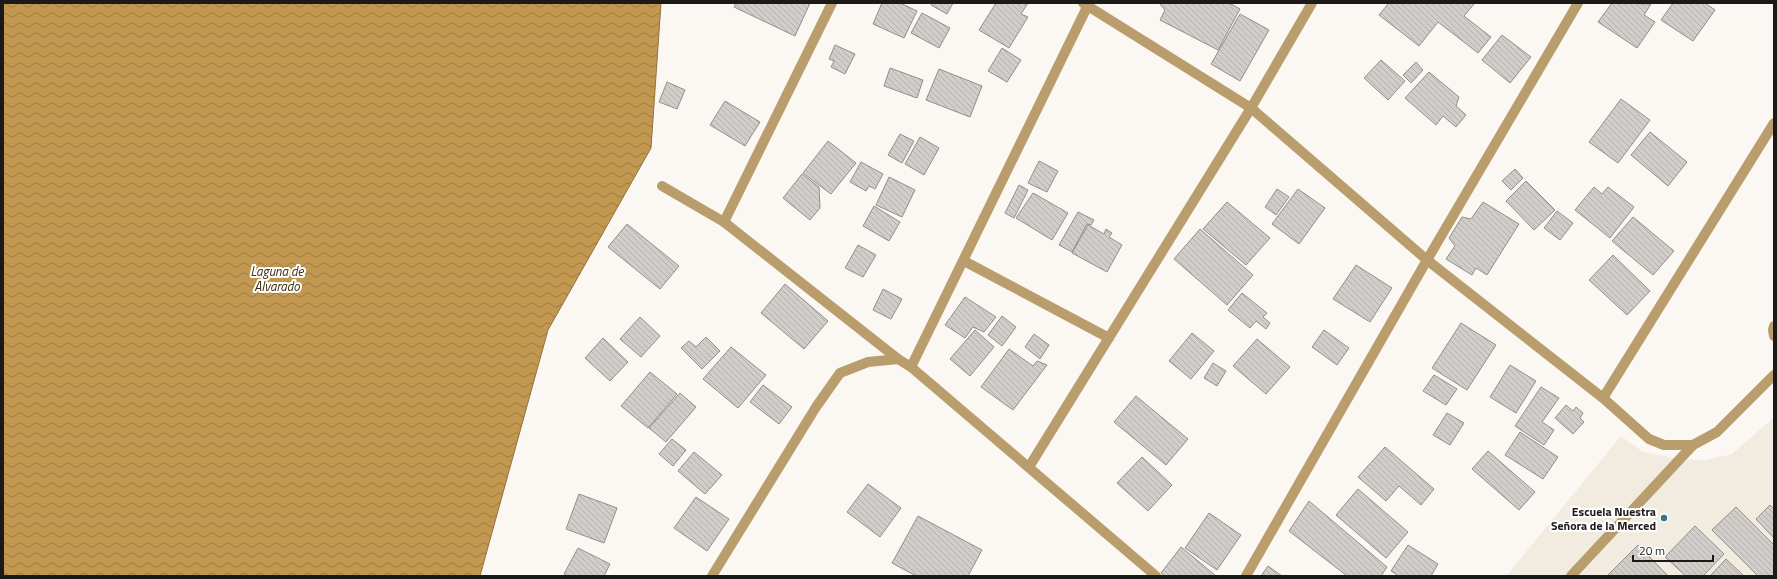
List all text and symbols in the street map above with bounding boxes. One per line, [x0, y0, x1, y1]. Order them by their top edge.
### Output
water label: Laguna de Alvarado [251, 261, 304, 296]
place label: Escuela Nuestra Señora de la Merced [1551, 502, 1656, 535]
marker: Escuela Nuestra Señora de la Merced [1659, 513, 1669, 523]
scale bar [1633, 537, 1713, 563]
text: 20 m [1639, 541, 1665, 560]

